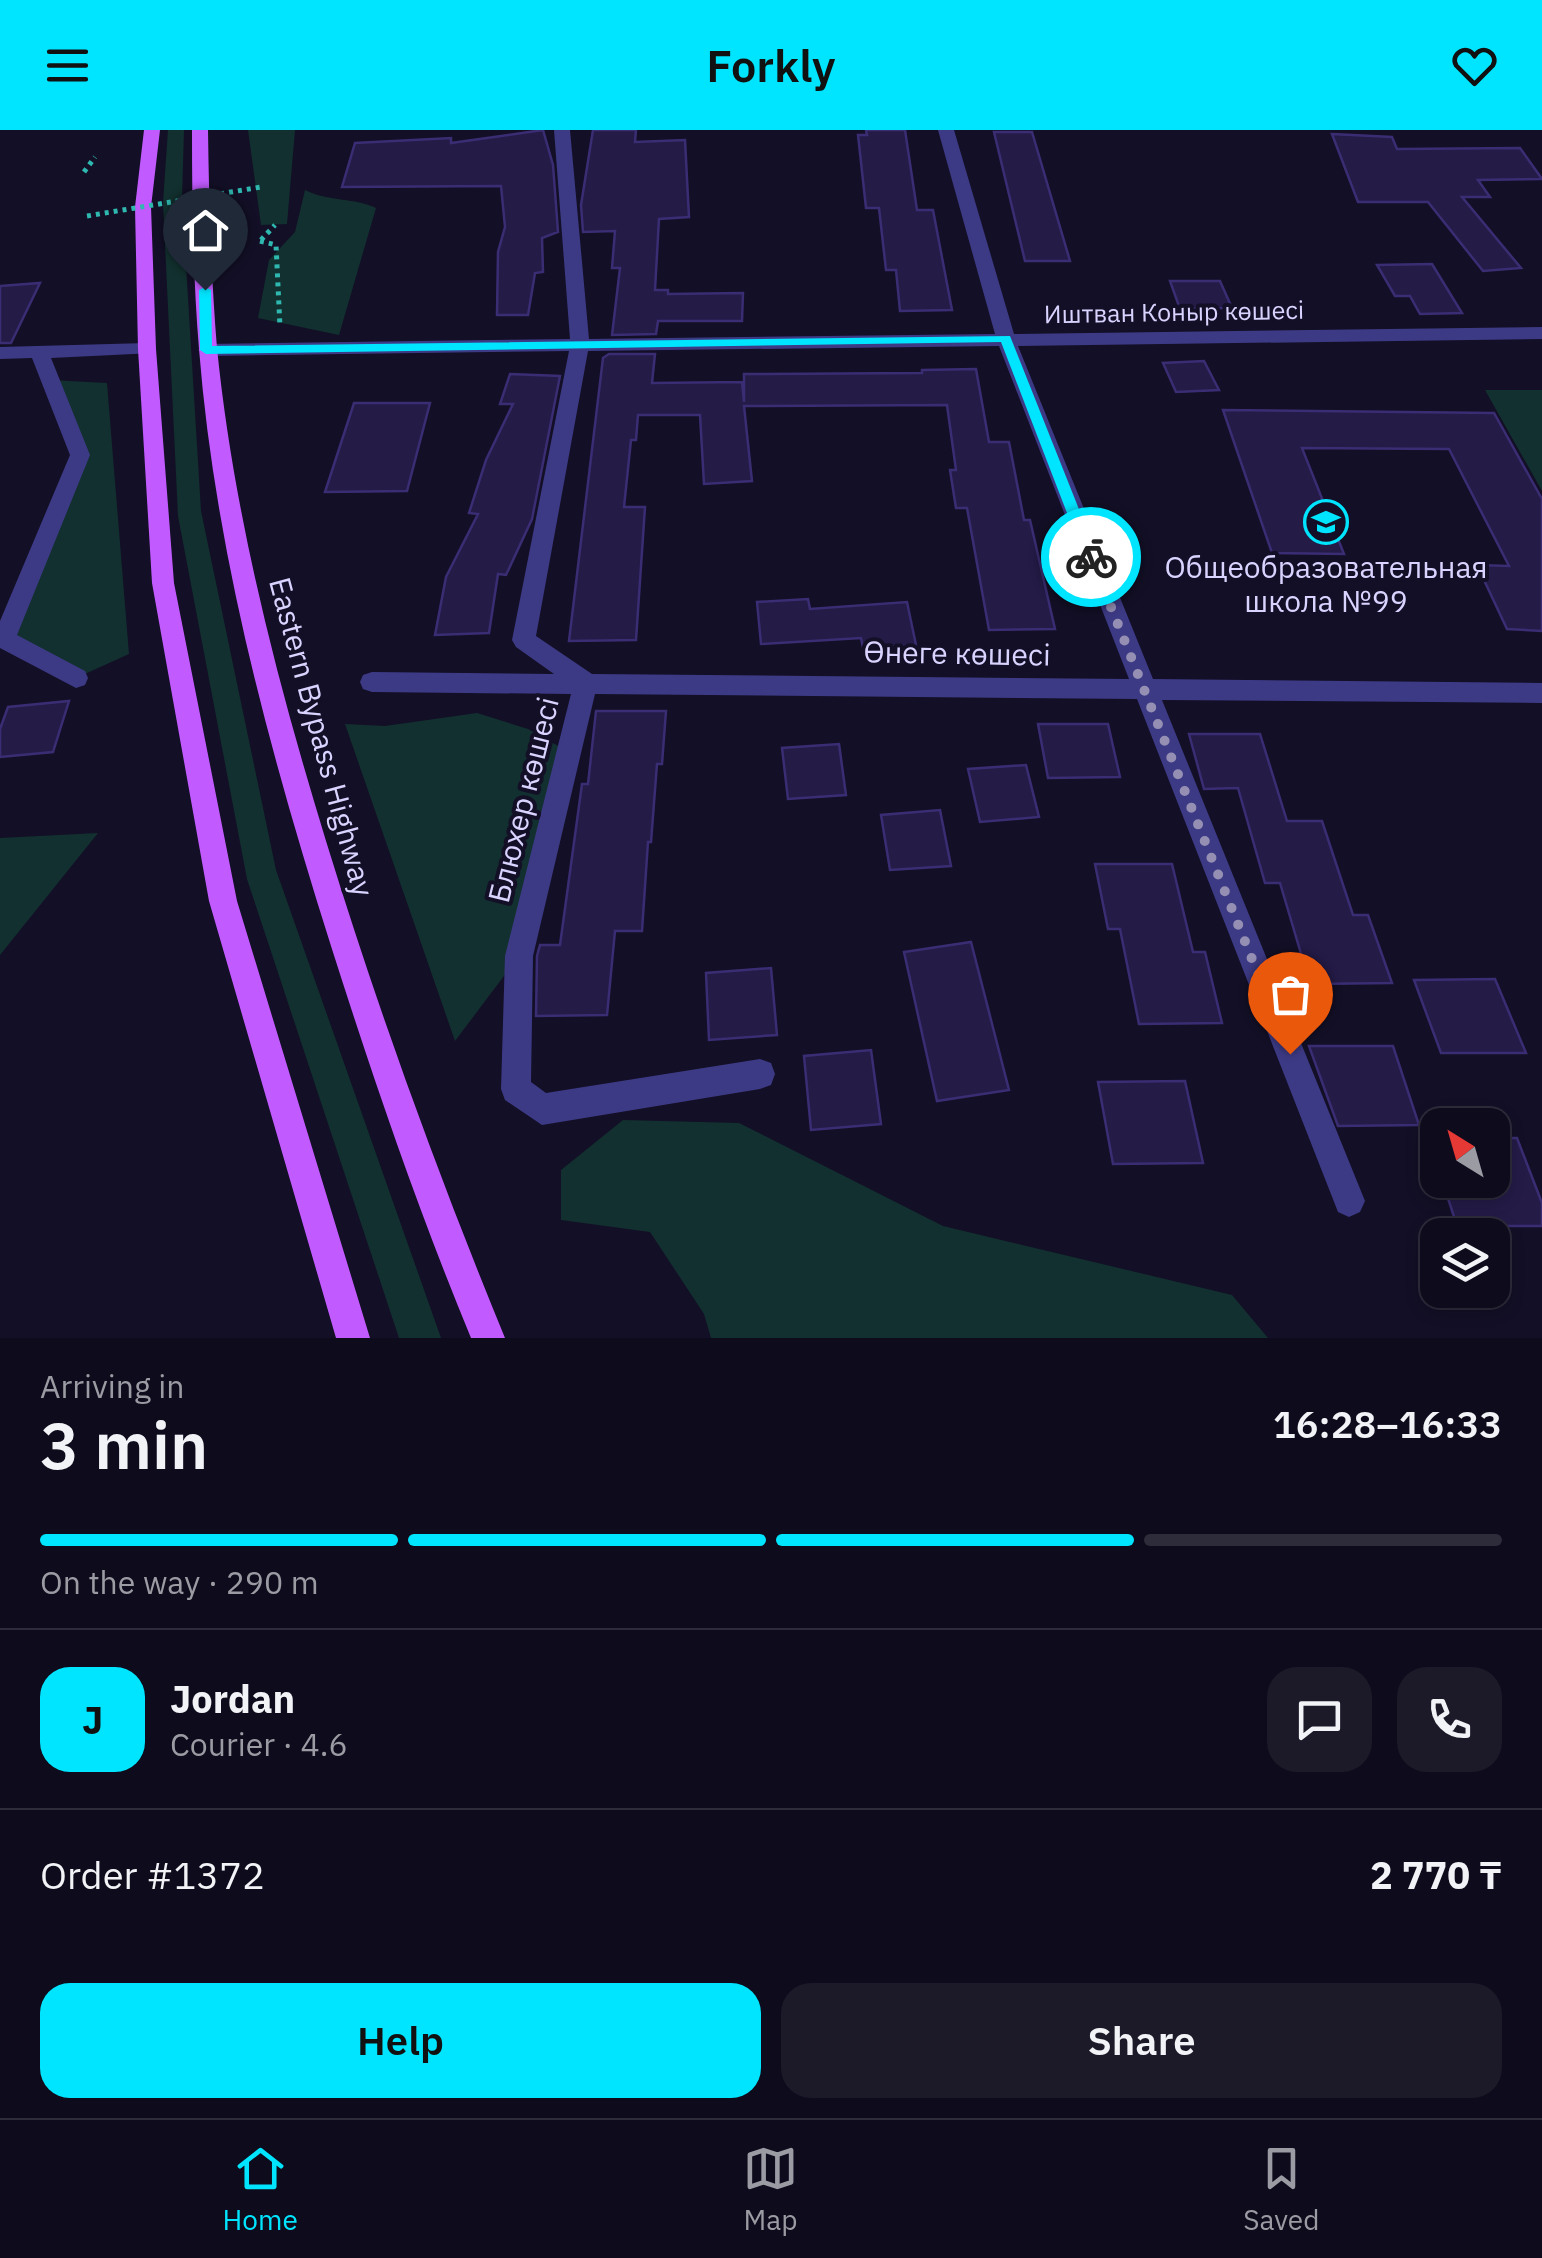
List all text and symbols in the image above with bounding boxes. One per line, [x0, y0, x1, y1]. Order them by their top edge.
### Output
text: Forkly [706, 36, 836, 94]
icon: menu [40, 38, 95, 93]
icon: heart [1447, 38, 1502, 93]
pin [163, 188, 248, 291]
icon: home [178, 203, 233, 258]
street label: Иштван Коныр көшесі [1044, 293, 1304, 330]
school or university icon: Общеобразовательная школа №99 [1303, 499, 1349, 545]
courier [1041, 507, 1141, 607]
icon: bike [1064, 530, 1119, 585]
place label: Общеобразовательная школа №99 [1164, 547, 1488, 620]
street label: Eastern Bypass Highway [261, 573, 384, 900]
street label: Өнеге көшесі [863, 631, 1051, 674]
street label: Блюхер көшесі [478, 693, 567, 907]
pin [1248, 952, 1333, 1055]
icon: bag [1263, 967, 1318, 1022]
north arrow [1420, 1108, 1510, 1198]
map controls [1420, 1108, 1510, 1308]
button: layers [1420, 1218, 1510, 1308]
text: Arriving in [40, 1365, 185, 1407]
text: 16:28–16:33 [1273, 1399, 1502, 1448]
text: 3 min [40, 1402, 208, 1487]
text: On the way · 290 m [40, 1561, 319, 1603]
button: chat [1267, 1667, 1372, 1772]
button: phone [1397, 1667, 1502, 1772]
text: Jordan [170, 1674, 295, 1723]
text: J [82, 1695, 103, 1744]
text: Courier · 4.6 [170, 1723, 348, 1765]
text: Order #1372 [40, 1850, 265, 1899]
text: 2 770 ₸ [1370, 1850, 1502, 1899]
button: Help [40, 1983, 761, 2098]
button: Share [781, 1983, 1502, 2098]
tab: Home [223, 2141, 298, 2238]
tab: Map [743, 2141, 798, 2238]
tab: Saved [1243, 2141, 1319, 2238]

